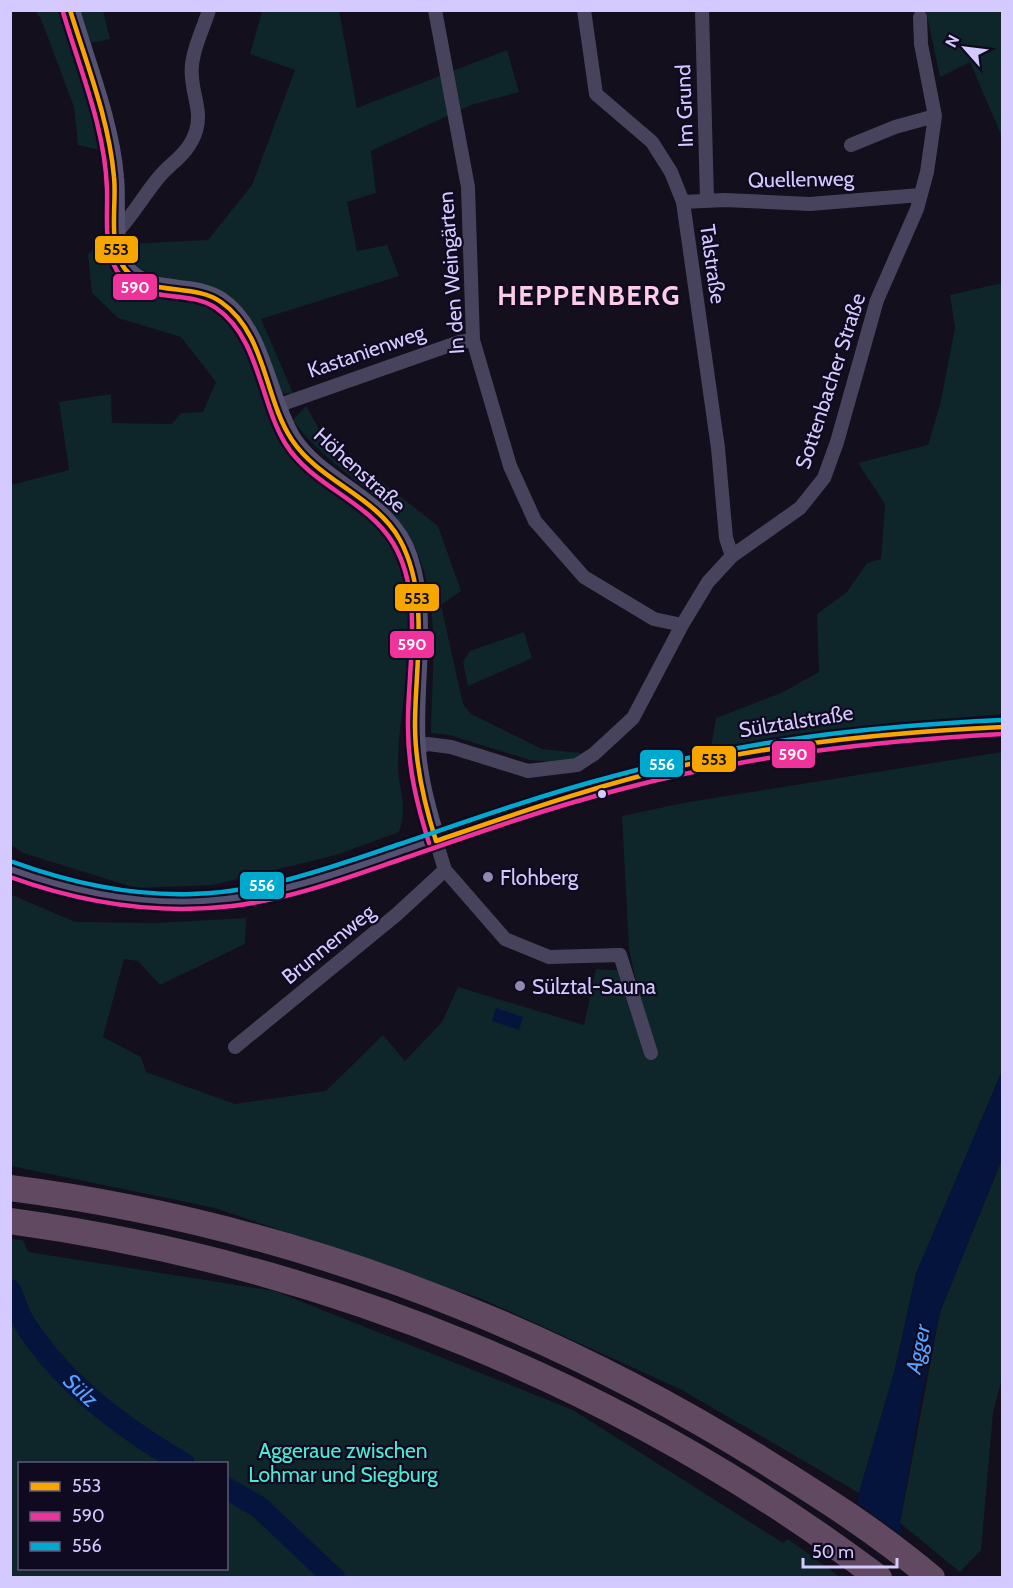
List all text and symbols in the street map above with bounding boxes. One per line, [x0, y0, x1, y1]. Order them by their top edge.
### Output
north arrow [935, 18, 995, 78]
text: N [941, 32, 963, 51]
street label: Im Grund [670, 64, 698, 148]
street label: Quellenweg [748, 166, 855, 192]
street label: In den Weingärten [433, 191, 469, 355]
street label: Talstraße [695, 223, 731, 306]
line badge: 553 [94, 235, 139, 264]
text: 553 [103, 240, 129, 259]
line badge: 590 [112, 273, 158, 301]
text: 590 [121, 278, 149, 297]
district label: HEPPENBERG [497, 279, 681, 312]
street label: Sottenbacher Straße [790, 290, 870, 472]
street label: Kastanienweg [304, 319, 429, 383]
street label: Höhenstraße [309, 422, 411, 518]
line badge: 553 [394, 583, 440, 612]
text: 553 [404, 589, 430, 608]
line badge: 590 [389, 630, 435, 659]
text: 590 [398, 635, 426, 654]
street label: Sülztalstraße [737, 700, 855, 742]
line badge: 590 [771, 740, 816, 769]
line badge: 553 [691, 745, 737, 773]
text: 590 [779, 745, 807, 764]
line badge: 556 [639, 749, 684, 778]
text: 553 [701, 750, 727, 769]
text: 556 [649, 755, 675, 774]
unlabelled marker [596, 788, 608, 800]
place label: Flohberg [500, 865, 579, 890]
marker: Flohberg [481, 870, 495, 884]
line badge: 556 [239, 871, 285, 900]
text: 556 [249, 876, 275, 895]
street label: Brunnenweg [277, 899, 380, 989]
place label: Sülztal-Sauna [532, 974, 656, 999]
marker: Sülztal-Sauna [513, 979, 527, 993]
water label: Agger [899, 1321, 937, 1377]
water label: Sülz [58, 1367, 104, 1413]
park label: Aggeraue zwischen Lohmar und Siegburg [248, 1438, 438, 1487]
legend [18, 1462, 228, 1570]
text: 553 [72, 1475, 101, 1497]
text: 590 [72, 1505, 105, 1527]
scale bar [803, 1531, 898, 1569]
text: 556 [72, 1535, 102, 1557]
text: 50 m [812, 1541, 854, 1563]

